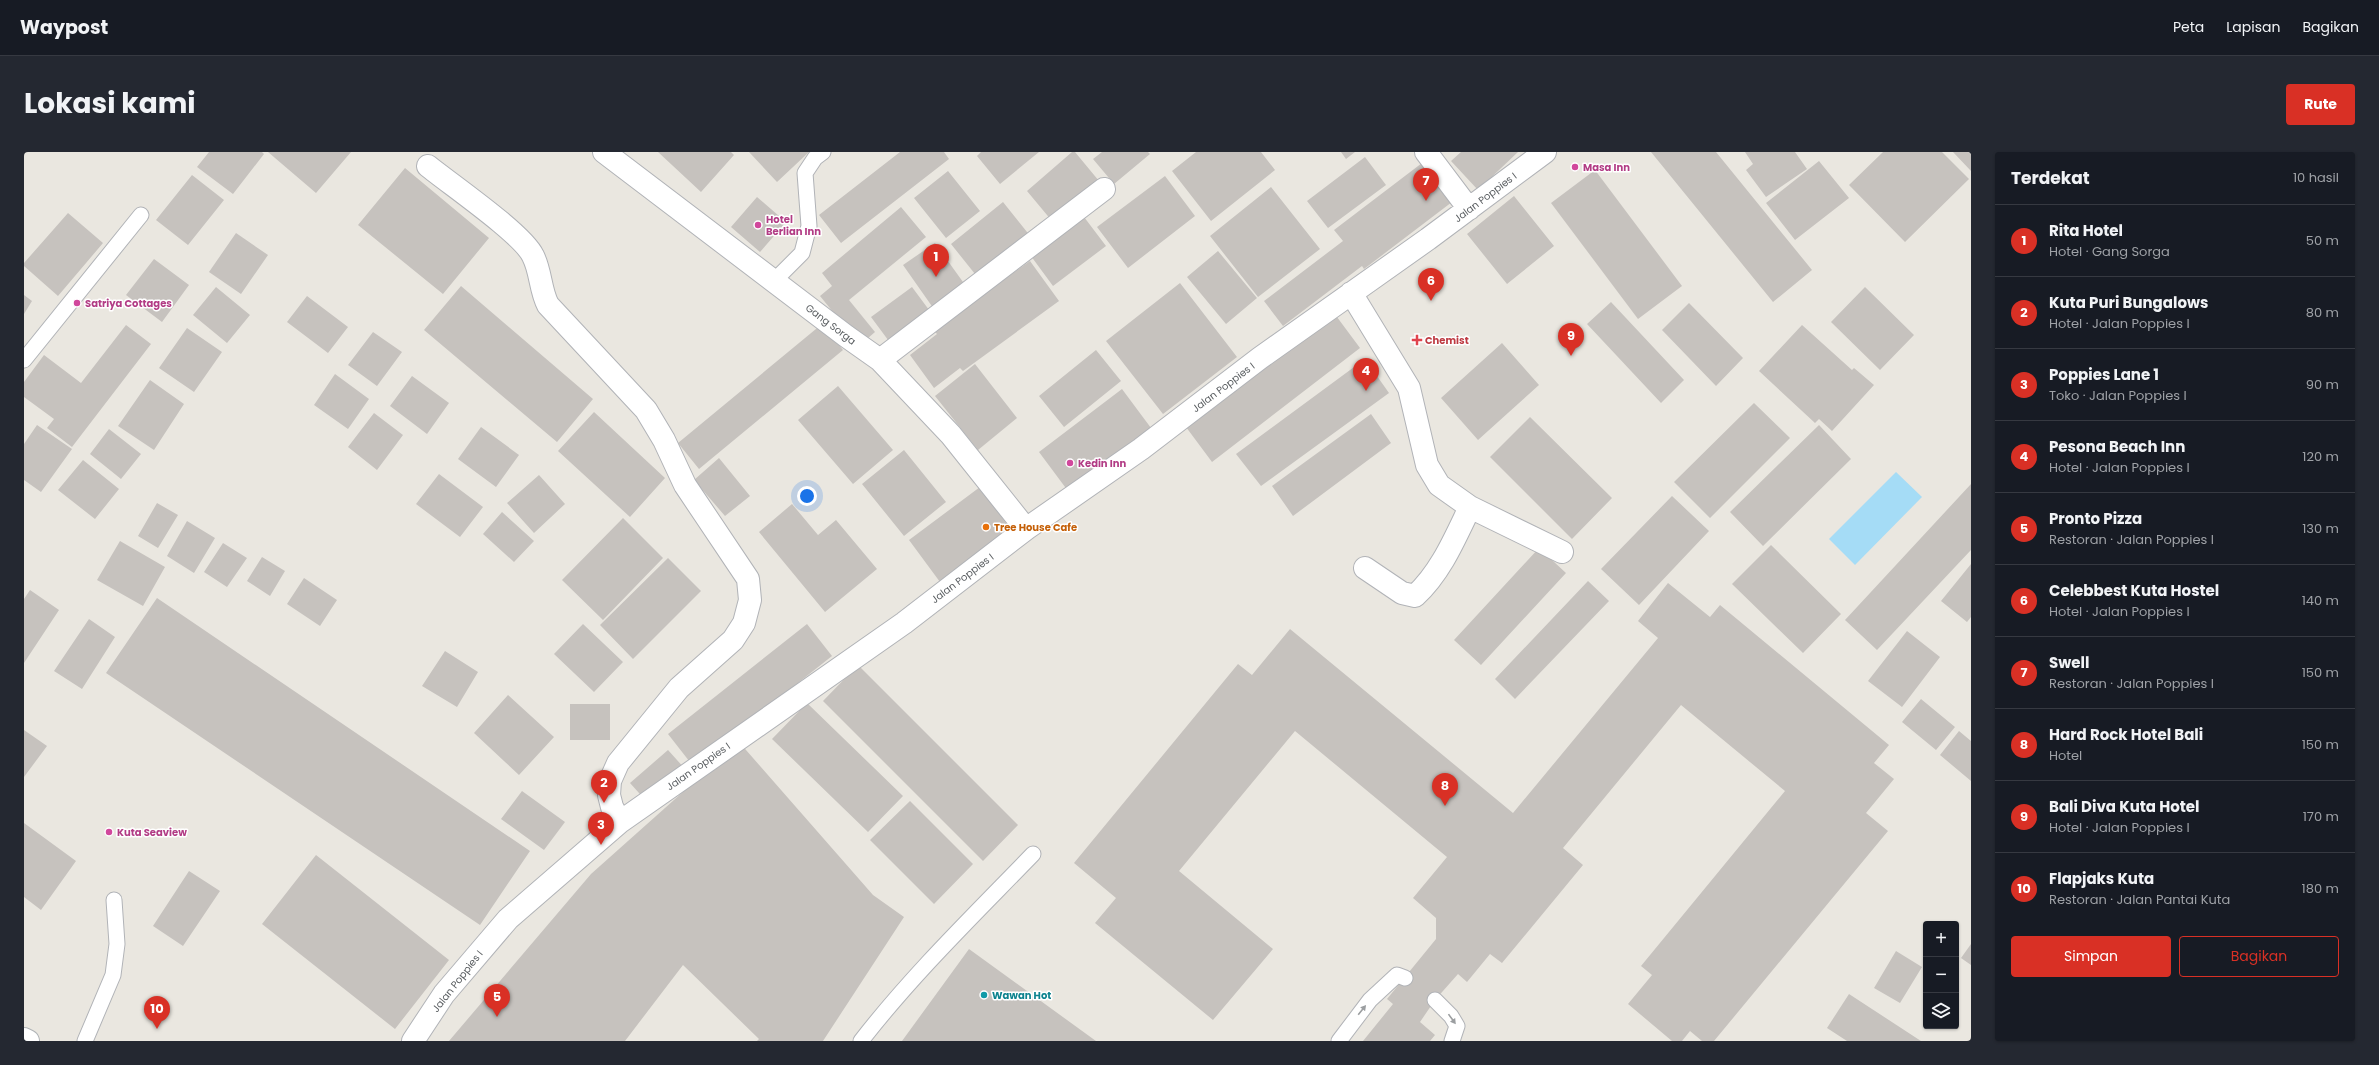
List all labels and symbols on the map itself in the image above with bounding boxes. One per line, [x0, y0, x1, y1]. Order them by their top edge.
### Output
place label: Masa Inn [1583, 160, 1630, 175]
marker: Masa Inn [1570, 162, 1580, 172]
pin: 7 [1413, 168, 1439, 201]
street label: Jalan Poppies I [1451, 169, 1520, 226]
place label: Hotel Berlian Inn [766, 212, 821, 239]
marker: Hotel Berlian Inn [753, 220, 763, 230]
pin: 1 [923, 244, 949, 277]
pin: 6 [1418, 268, 1444, 301]
place label: Satriya Cottages [85, 296, 172, 311]
marker: Satriya Cottages [72, 298, 82, 308]
street label: Gang Sorga [802, 300, 859, 348]
pin: 9 [1558, 323, 1584, 356]
place label: Chemist [1425, 333, 1469, 348]
marker: Chemist [1412, 335, 1422, 345]
pin: 4 [1353, 358, 1379, 391]
street label: Jalan Poppies I [1189, 359, 1258, 416]
place label: Kedin Inn [1078, 456, 1126, 471]
marker: Kedin Inn [1065, 458, 1075, 468]
your location [797, 486, 817, 506]
place label: Tree House Cafe [994, 520, 1077, 535]
marker: Tree House Cafe [981, 522, 991, 532]
street label: Jalan Poppies I [928, 550, 997, 607]
street label: Jalan Poppies I [663, 739, 733, 794]
pin: 2 [591, 770, 617, 803]
pin: 8 [1432, 773, 1458, 806]
pin: 3 [588, 812, 614, 845]
place label: Kuta Seaview [117, 825, 187, 840]
marker: Kuta Seaview [104, 827, 114, 837]
street label: Jalan Poppies I [428, 947, 486, 1016]
pin: 5 [484, 984, 510, 1017]
place label: Wawan Hot [992, 988, 1051, 1003]
marker: Wawan Hot [979, 990, 989, 1000]
pin: 10 [144, 996, 170, 1029]
one-way arrow [1358, 1004, 1367, 1015]
one-way arrow [1448, 1013, 1456, 1024]

